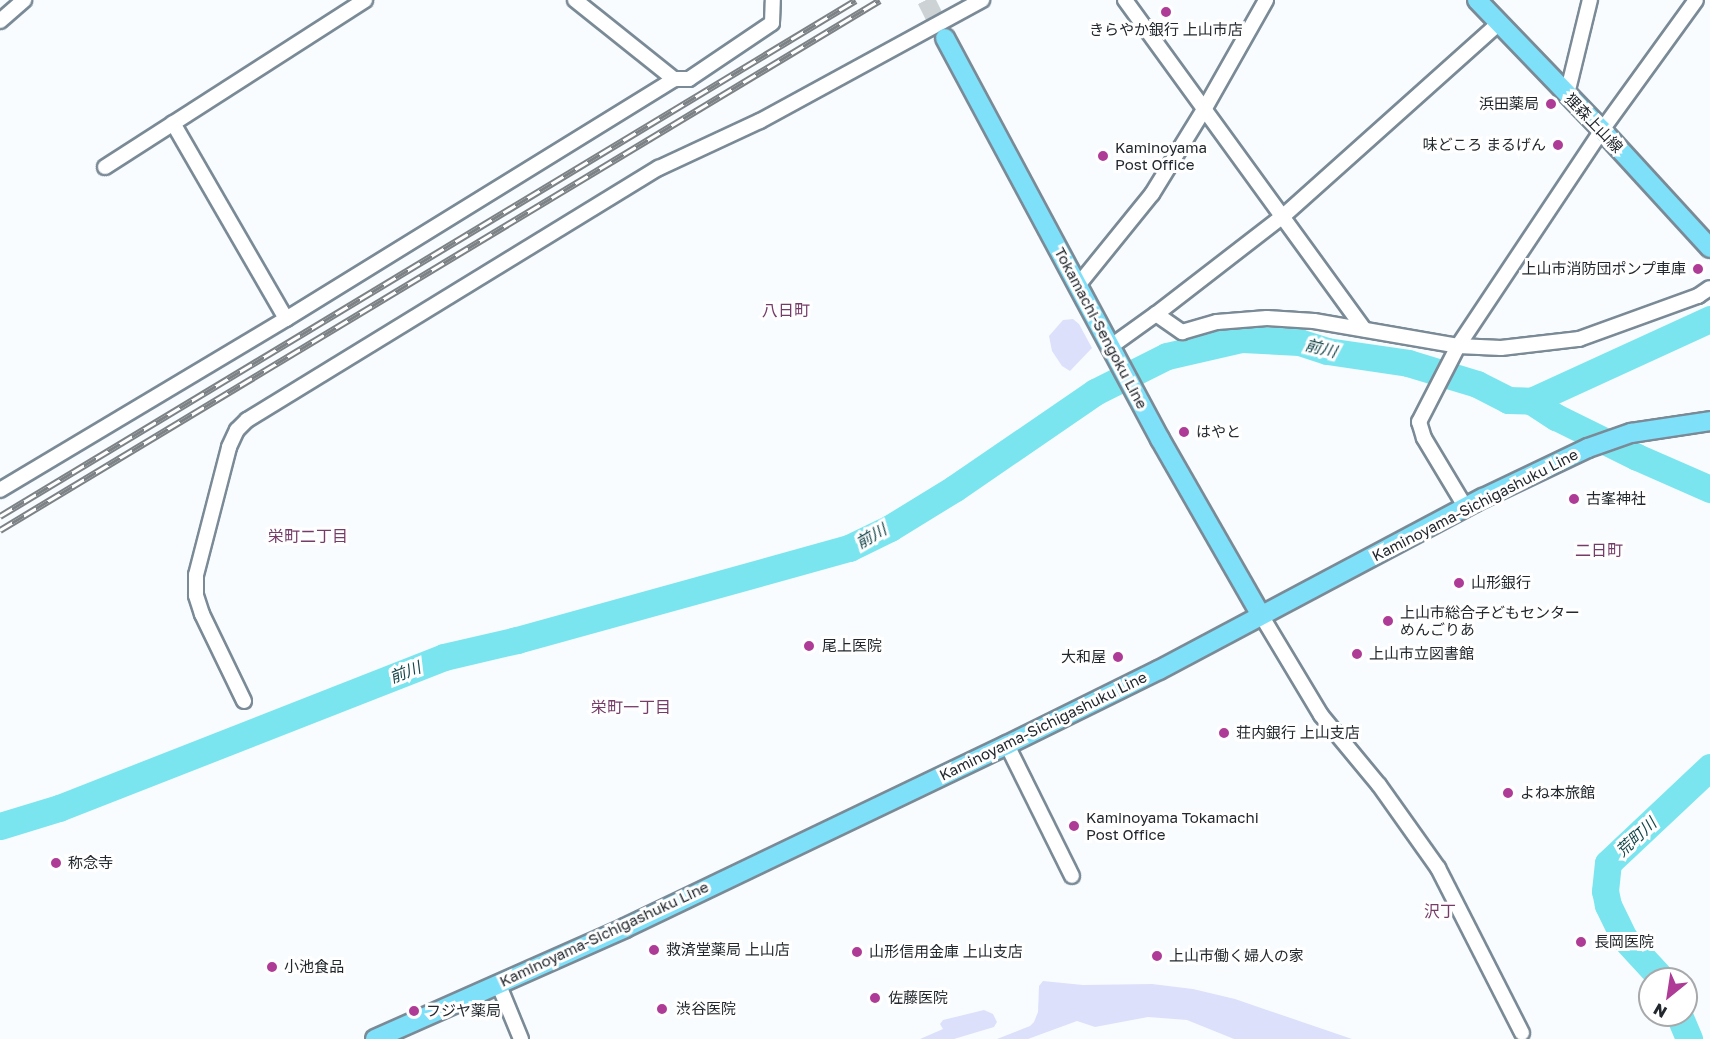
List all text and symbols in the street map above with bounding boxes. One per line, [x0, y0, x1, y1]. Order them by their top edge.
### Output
marker: きらやか銀行 上山市店 [1159, 5, 1173, 19]
place label: きらやか銀行 上山市店 [1089, 21, 1243, 39]
street label: 狸森上山線 [1561, 90, 1627, 156]
place label: 浜田薬局 [1479, 95, 1539, 113]
marker: 浜田薬局 [1544, 97, 1558, 111]
place label: 味どころ まるげん [1422, 136, 1546, 154]
place label: Kaminoyama Post Office [1115, 138, 1207, 173]
marker: 味どころ まるげん [1551, 138, 1565, 152]
marker: Kaminoyama Post Office [1096, 149, 1110, 163]
street label: Tokamachi-Sengoku Line [1051, 244, 1151, 412]
place label: 上山市消防団ポンプ車庫 [1521, 260, 1686, 278]
marker: 上山市消防団ポンプ車庫 [1691, 262, 1705, 276]
district label: 八日町 [762, 300, 810, 320]
water label: 前川 [1303, 335, 1339, 361]
place label: はやと [1196, 423, 1241, 441]
marker: はやと [1177, 425, 1191, 439]
street label: Kaminoyama-Sichigashuku Line [1369, 445, 1581, 565]
place label: 古峯神社 [1586, 490, 1646, 508]
marker: 古峯神社 [1567, 492, 1581, 506]
water label: 前川 [852, 520, 890, 552]
district label: 栄町二丁目 [268, 526, 348, 546]
district label: 二日町 [1575, 540, 1623, 560]
place label: 山形銀行 [1471, 574, 1531, 592]
marker: 山形銀行 [1452, 576, 1466, 590]
place label: 上山市総合子どもセンター めんごりあ [1400, 603, 1580, 638]
marker: 上山市総合子どもセンター めんごりあ [1381, 614, 1395, 628]
marker: 尾上医院 [800, 637, 818, 655]
place label: 尾上医院 [822, 637, 882, 655]
place label: 上山市立図書館 [1369, 645, 1474, 663]
marker: 上山市立図書館 [1350, 647, 1364, 661]
place label: 大和屋 [1061, 648, 1106, 666]
marker: 大和屋 [1111, 650, 1125, 664]
water label: 前川 [387, 657, 423, 687]
street label: Kaminoyama-Sichigashuku Line [936, 668, 1150, 784]
district label: 栄町一丁目 [591, 697, 671, 717]
place label: 荘内銀行 上山支店 [1236, 724, 1360, 742]
marker: 荘内銀行 上山支店 [1217, 726, 1231, 740]
place label: よね本旅館 [1520, 784, 1595, 802]
marker: よね本旅館 [1501, 786, 1515, 800]
place label: Kaminoyama Tokamachi Post Office [1086, 808, 1259, 843]
water label: 荒町川 [1612, 814, 1660, 860]
marker: Kaminoyama Tokamachi Post Office [1067, 819, 1081, 833]
place label: 称念寺 [68, 854, 113, 872]
marker: 称念寺 [49, 856, 63, 870]
street label: Kaminoyama-Sichigashuku Line [497, 878, 711, 990]
district label: 沢丁 [1424, 901, 1456, 921]
marker: 長岡医院 [1572, 933, 1590, 951]
place label: 長岡医院 [1594, 933, 1654, 951]
place label: 救済堂薬局 上山店 [666, 941, 790, 959]
marker: 救済堂薬局 上山店 [647, 943, 661, 957]
place label: 山形信用金庫 上山支店 [869, 943, 1023, 961]
marker: 山形信用金庫 上山支店 [850, 945, 864, 959]
place label: 上山市働く婦人の家 [1169, 947, 1304, 965]
marker: 上山市働く婦人の家 [1150, 949, 1164, 963]
place label: 小池食品 [284, 958, 344, 976]
marker: 小池食品 [265, 960, 279, 974]
north arrow [1638, 967, 1698, 1027]
marker: 佐藤医院 [866, 989, 884, 1007]
place label: 佐藤医院 [888, 989, 948, 1007]
text: N [1650, 999, 1670, 1023]
marker: 渋谷医院 [653, 1000, 671, 1018]
place label: 渋谷医院 [676, 1000, 736, 1018]
place label: フジヤ薬局 [426, 1002, 501, 1020]
marker: フジヤ薬局 [407, 1004, 421, 1018]

